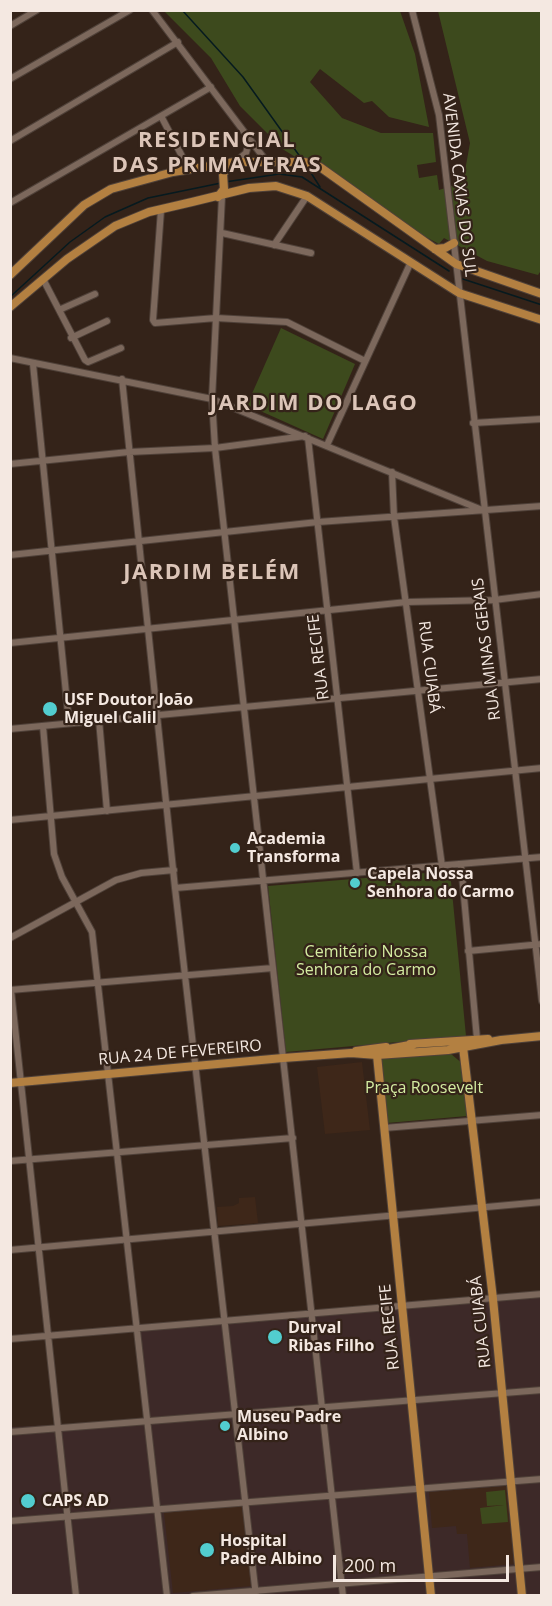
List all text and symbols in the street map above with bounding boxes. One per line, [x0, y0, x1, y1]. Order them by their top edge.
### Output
street label: AVENIDA CAXIAS DO SUL [438, 92, 480, 278]
district label: RESIDENCIAL DAS PRIMAVERAS [112, 128, 322, 180]
district label: JARDIM DO LAGO [210, 391, 418, 417]
district label: JARDIM BELÉM [123, 560, 301, 586]
street label: RUA MINAS GERAIS [469, 577, 505, 721]
street label: RUA RECIFE [304, 613, 334, 701]
street label: RUA CUIABÁ [414, 620, 444, 714]
place label: USF Doutor João Miguel Calil [64, 690, 193, 728]
marker: USF Doutor João Miguel Calil [41, 700, 59, 718]
place label: Academia Transforma [247, 829, 340, 867]
marker: Academia Transforma [228, 841, 242, 855]
place label: Capela Nossa Senhora do Carmo [367, 864, 514, 902]
marker: Capela Nossa Senhora do Carmo [348, 876, 362, 890]
park label: Cemitério Nossa Senhora do Carmo [296, 942, 436, 980]
street label: RUA 24 DE FEVEREIRO [97, 1036, 263, 1070]
park label: Praça Roosevelt [365, 1078, 483, 1098]
street label: RUA CUIABÁ [467, 1275, 495, 1369]
street label: RUA RECIFE [376, 1283, 404, 1371]
place label: Durval Ribas Filho [288, 1318, 374, 1356]
marker: Durval Ribas Filho [266, 1328, 284, 1346]
place label: Museu Padre Albino [237, 1407, 341, 1445]
marker: Museu Padre Albino [218, 1419, 232, 1433]
place label: CAPS AD [42, 1491, 109, 1511]
marker: CAPS AD [19, 1492, 37, 1510]
place label: Hospital Padre Albino [220, 1531, 322, 1569]
marker: Hospital Padre Albino [198, 1541, 216, 1559]
scale bar [336, 1543, 512, 1581]
text: 200 m [344, 1553, 396, 1577]

